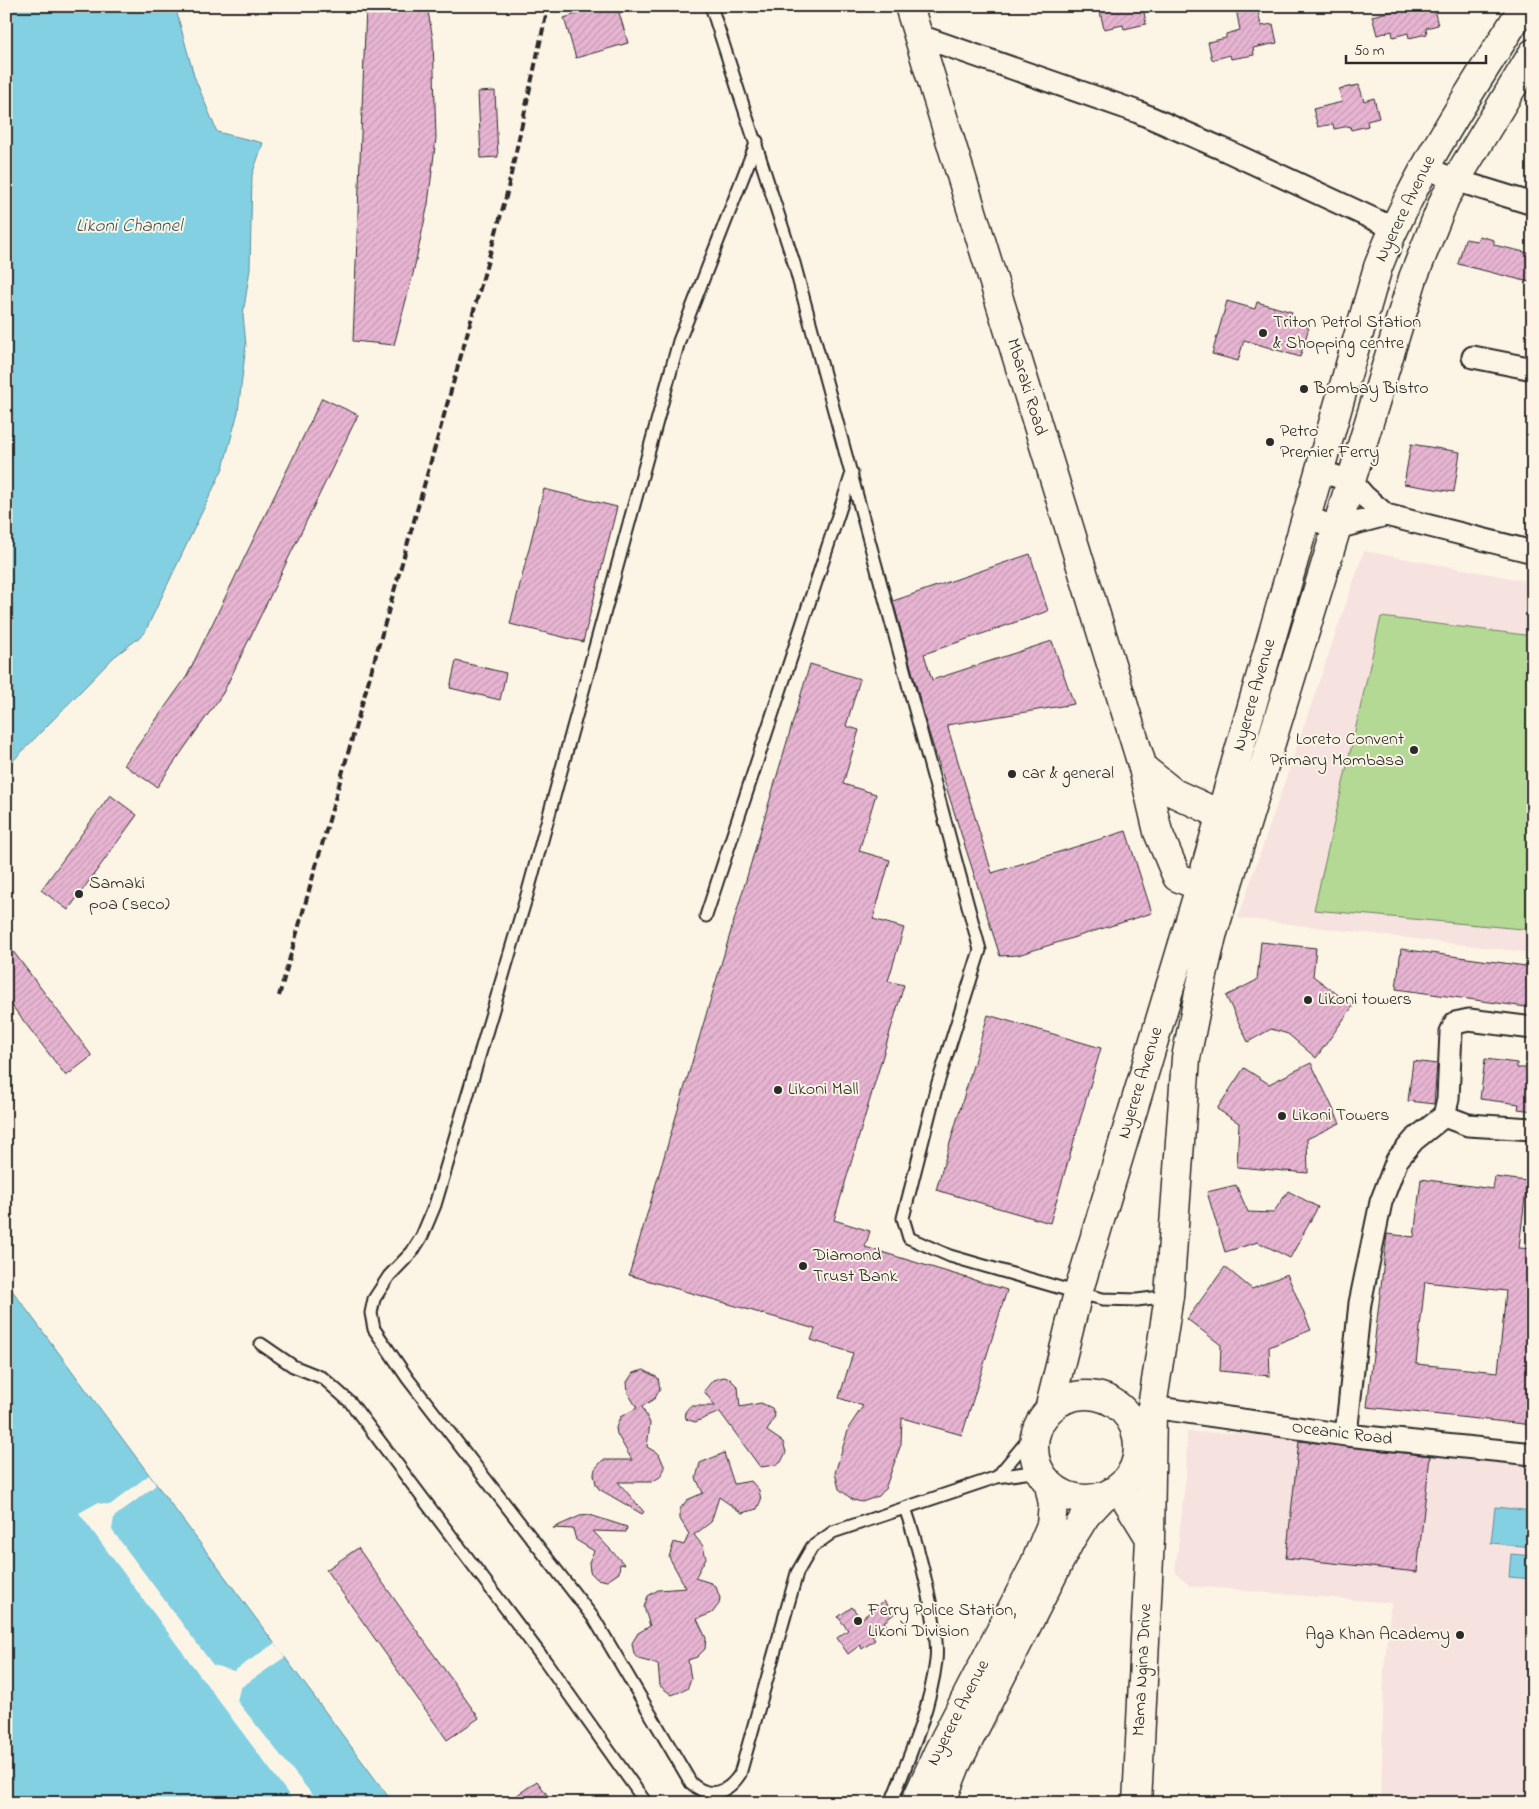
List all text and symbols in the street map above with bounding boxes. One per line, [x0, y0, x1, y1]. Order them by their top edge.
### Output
scale bar [1346, 32, 1486, 64]
text: 50 m [1354, 40, 1385, 62]
street label: Nyerere Avenue [1369, 150, 1443, 267]
water label: Likoni Channel [76, 213, 185, 240]
place label: Triton Petrol Station & Shopping centre [1273, 310, 1421, 358]
marker: Triton Petrol Station & Shopping centre [1257, 327, 1269, 339]
street label: Mbaraki Road [999, 335, 1053, 439]
place label: Bombay Bistro [1313, 376, 1429, 402]
marker: Bombay Bistro [1298, 383, 1310, 395]
place label: Petro Premier Ferry [1280, 419, 1379, 466]
marker: Petro Premier Ferry [1264, 436, 1276, 448]
street label: Nyerere Avenue [1227, 635, 1284, 754]
place label: Loreto Convent Primary Mombasa [1270, 727, 1404, 774]
marker: Loreto Convent Primary Mombasa [1408, 744, 1420, 756]
place label: car & general [1022, 761, 1114, 788]
marker: car & general [1006, 768, 1018, 780]
place label: Samaki poa (seco) [89, 871, 170, 918]
marker: Samaki poa (seco) [73, 888, 85, 900]
place label: Likoni towers [1318, 987, 1412, 1013]
marker: Likoni towers [1302, 994, 1314, 1006]
street label: Nyerere Avenue [1112, 1023, 1171, 1142]
place label: Likoni Mall [788, 1077, 858, 1103]
marker: Likoni Mall [772, 1084, 784, 1096]
place label: Likoni Towers [1292, 1103, 1389, 1129]
marker: Likoni Towers [1276, 1110, 1288, 1122]
place label: Diamond Trust Bank [812, 1243, 898, 1290]
marker: Diamond Trust Bank [797, 1260, 809, 1272]
street label: Oceanic Road [1290, 1415, 1394, 1453]
place label: Ferry Police Station, Likoni Division [867, 1598, 1016, 1645]
street label: Mama Ngina Drive [1127, 1602, 1161, 1737]
marker: Ferry Police Station, Likoni Division [852, 1615, 864, 1627]
place label: Aga Khan Academy [1305, 1622, 1450, 1649]
marker: Aga Khan Academy [1454, 1629, 1466, 1641]
street label: Nyerere Avenue [921, 1655, 997, 1771]

